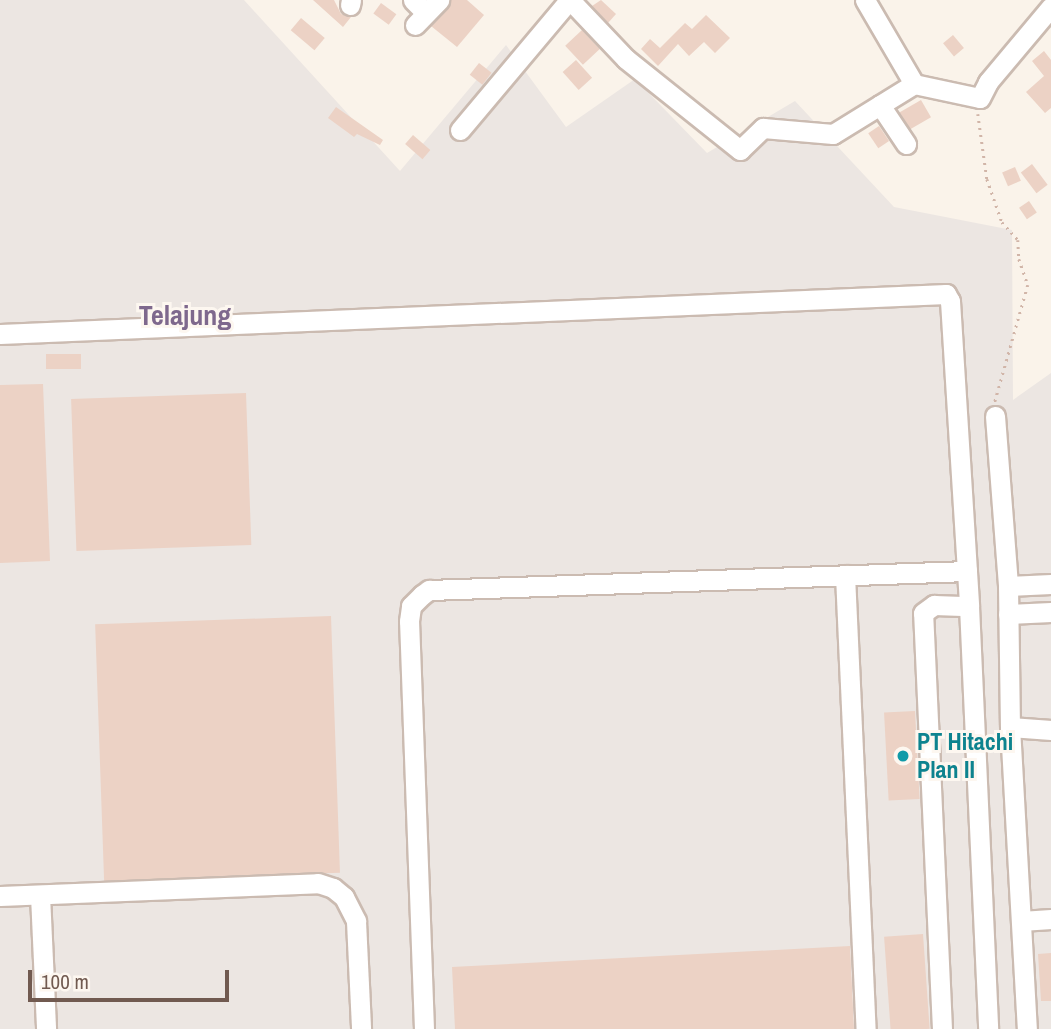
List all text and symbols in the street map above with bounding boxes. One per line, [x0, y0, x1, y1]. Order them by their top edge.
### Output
district label: Telajung [139, 298, 231, 332]
place label: PT Hitachi Plan II [917, 728, 1013, 784]
marker: PT Hitachi Plan II [895, 748, 911, 764]
scale bar [32, 956, 233, 1000]
text: 100 m [41, 967, 89, 996]

